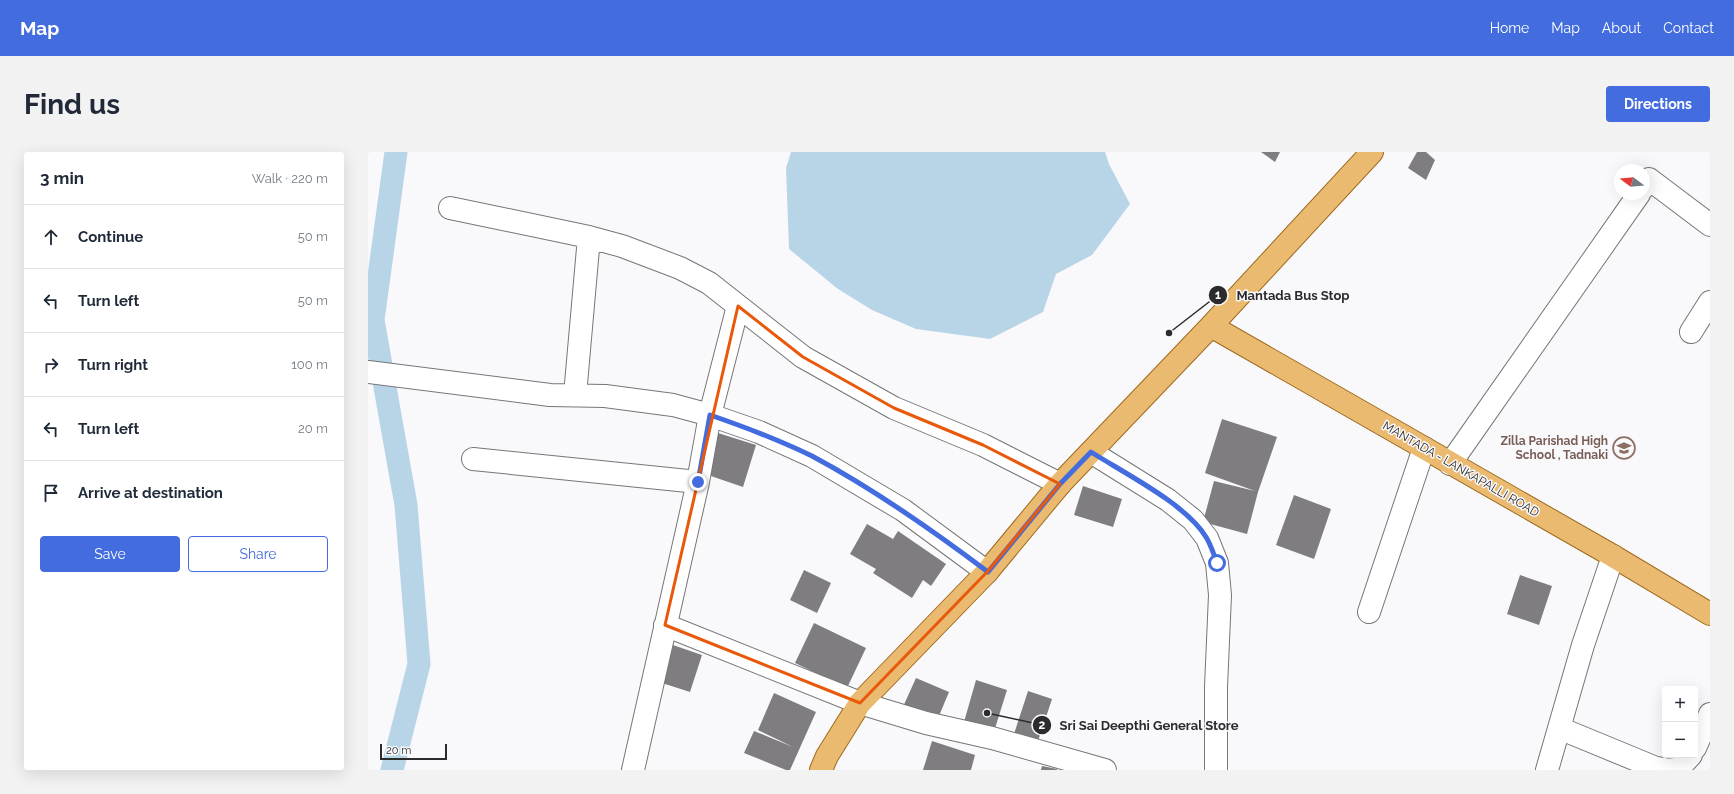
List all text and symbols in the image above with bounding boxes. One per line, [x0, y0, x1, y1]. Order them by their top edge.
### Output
text: Map [20, 17, 59, 39]
text: Home [1490, 20, 1529, 36]
text: Map [1551, 20, 1580, 36]
text: About [1602, 20, 1641, 36]
text: Contact [1663, 20, 1714, 36]
button: Directions [1606, 86, 1710, 122]
text: Find us [24, 88, 120, 121]
north arrow [1614, 164, 1650, 200]
text: 3 min [40, 168, 84, 188]
text: Walk · 220 m [252, 171, 328, 186]
icon: ahead [40, 226, 62, 248]
text: Continue [78, 228, 143, 246]
text: 50 m [298, 229, 328, 244]
callout: Mantada Bus Stop [1208, 283, 1357, 308]
text: 1 [1215, 288, 1221, 302]
text: Mantada Bus Stop [1236, 288, 1350, 303]
icon: left [40, 290, 62, 312]
text: Turn left [78, 292, 139, 310]
text: 50 m [298, 293, 328, 308]
icon: right [40, 354, 62, 376]
text: Turn right [78, 356, 148, 374]
text: 100 m [291, 357, 328, 372]
icon: left [40, 418, 62, 440]
street label: MANTADA - LANKAPALLI ROAD [1380, 418, 1542, 520]
text: Turn left [78, 420, 139, 438]
text: 20 m [298, 421, 328, 436]
place label: Zilla Parishad High School , Tadnaki [1501, 434, 1608, 462]
school or university icon: Zilla Parishad High School , Tadnaki [1611, 435, 1637, 461]
route end [689, 473, 707, 491]
icon: arrive [40, 482, 62, 504]
text: Arrive at destination [78, 484, 223, 502]
button: Save [40, 536, 180, 572]
button: Share [188, 536, 328, 572]
route start [1208, 554, 1226, 572]
map controls [1662, 686, 1698, 758]
button: + [1662, 686, 1698, 722]
callout: Sri Sai Deepthi General Store [1032, 713, 1247, 738]
text: 2 [1039, 718, 1046, 732]
text: Sri Sai Deepthi General Store [1059, 718, 1239, 733]
button: − [1662, 722, 1698, 758]
scale bar [380, 742, 447, 761]
text: 20 m [386, 744, 411, 757]

